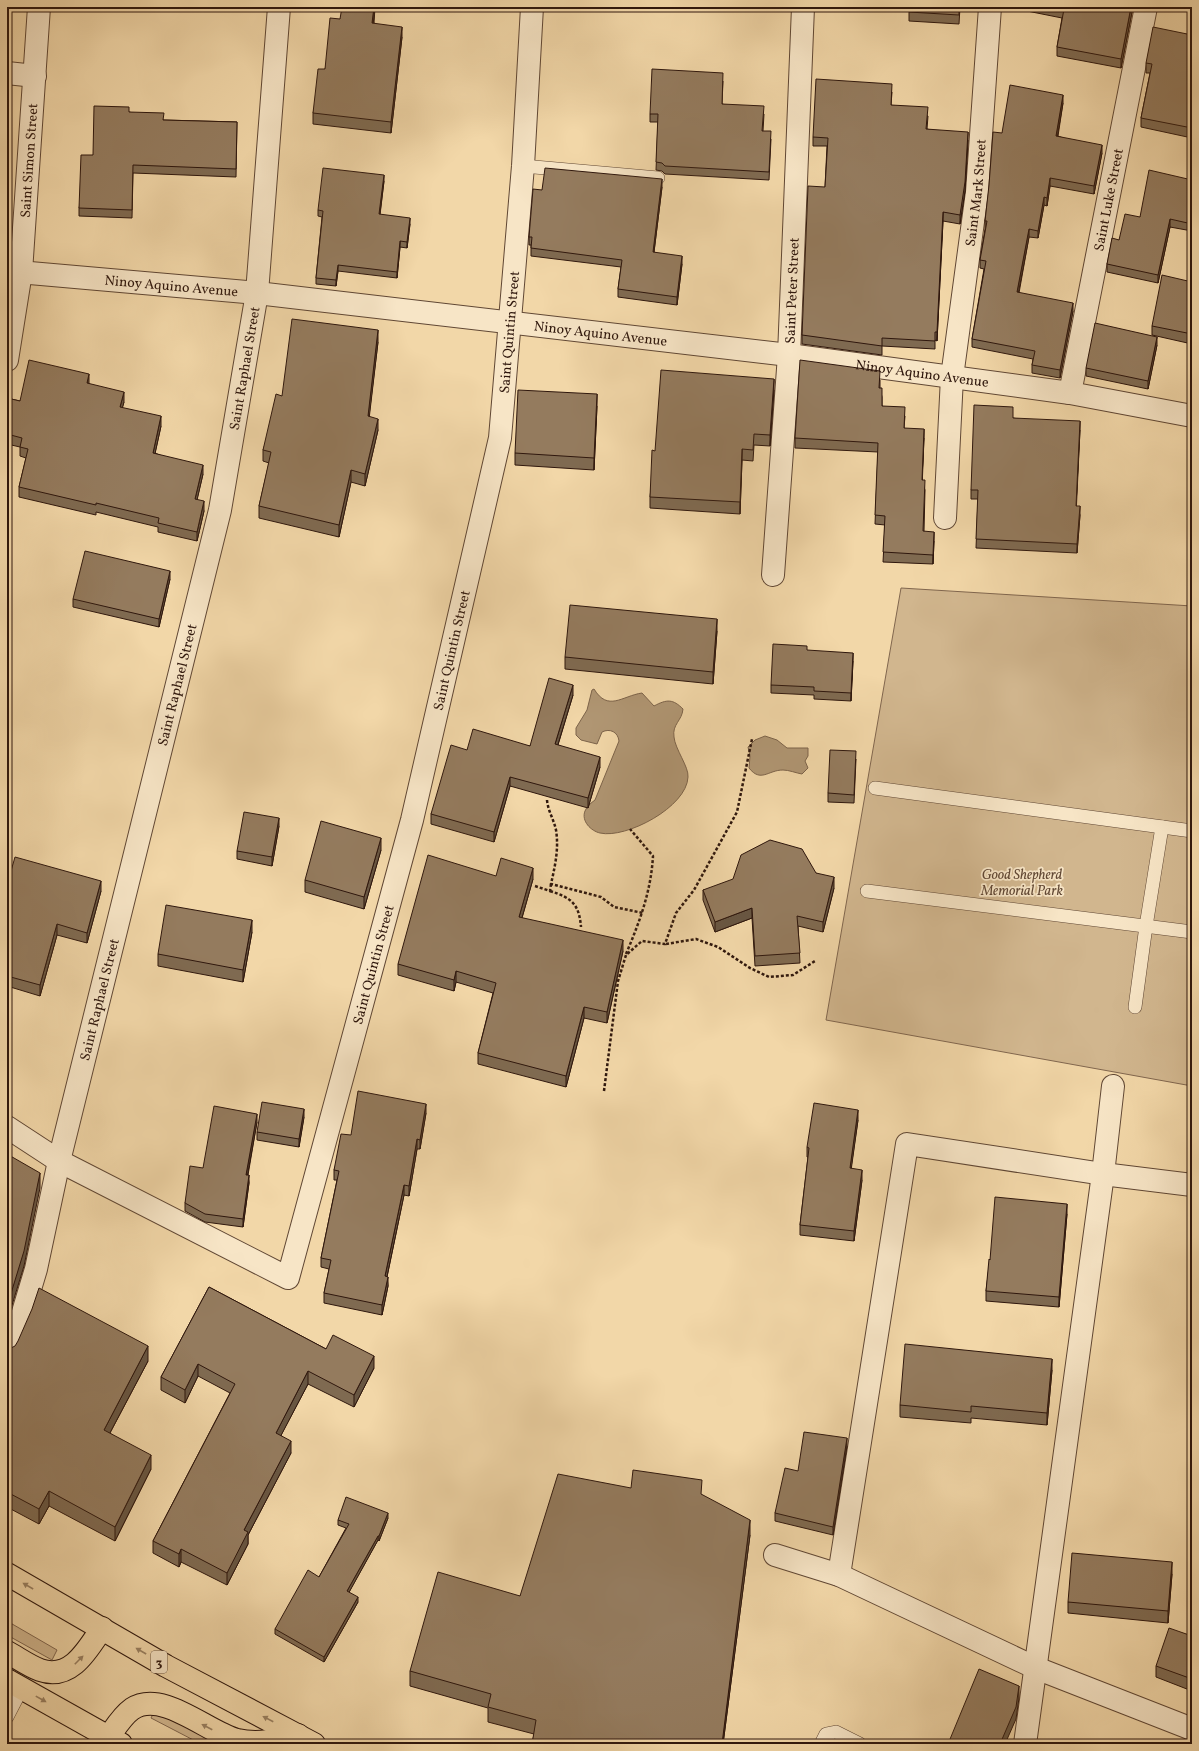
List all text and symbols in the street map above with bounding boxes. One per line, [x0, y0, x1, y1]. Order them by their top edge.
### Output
street label: Saint Simon Street [17, 103, 43, 218]
street label: Saint Mark Street [962, 138, 992, 248]
street label: Saint Luke Street [1090, 147, 1129, 253]
street label: Saint Peter Street [781, 237, 805, 344]
street label: Saint Quintin Street [496, 270, 525, 394]
street label: Ninoy Aquino Avenue [104, 272, 239, 302]
street label: Saint Raphael Street [226, 305, 266, 432]
street label: Ninoy Aquino Avenue [533, 317, 669, 352]
street label: Ninoy Aquino Avenue [854, 356, 990, 393]
street label: Saint Quintin Street [430, 589, 476, 713]
street label: Saint Raphael Street [154, 622, 202, 748]
park label: Good Shepherd Memorial Park [980, 866, 1063, 901]
street label: Saint Quintin Street [349, 903, 400, 1027]
street label: Saint Raphael Street [76, 937, 125, 1063]
one-way arrow [22, 1583, 34, 1590]
one-way arrow [135, 1648, 147, 1655]
road number: 3 [151, 1651, 167, 1673]
one-way arrow [74, 1655, 84, 1664]
one-way arrow [35, 1696, 47, 1702]
one-way arrow [262, 1716, 273, 1722]
one-way arrow [201, 1723, 212, 1730]

